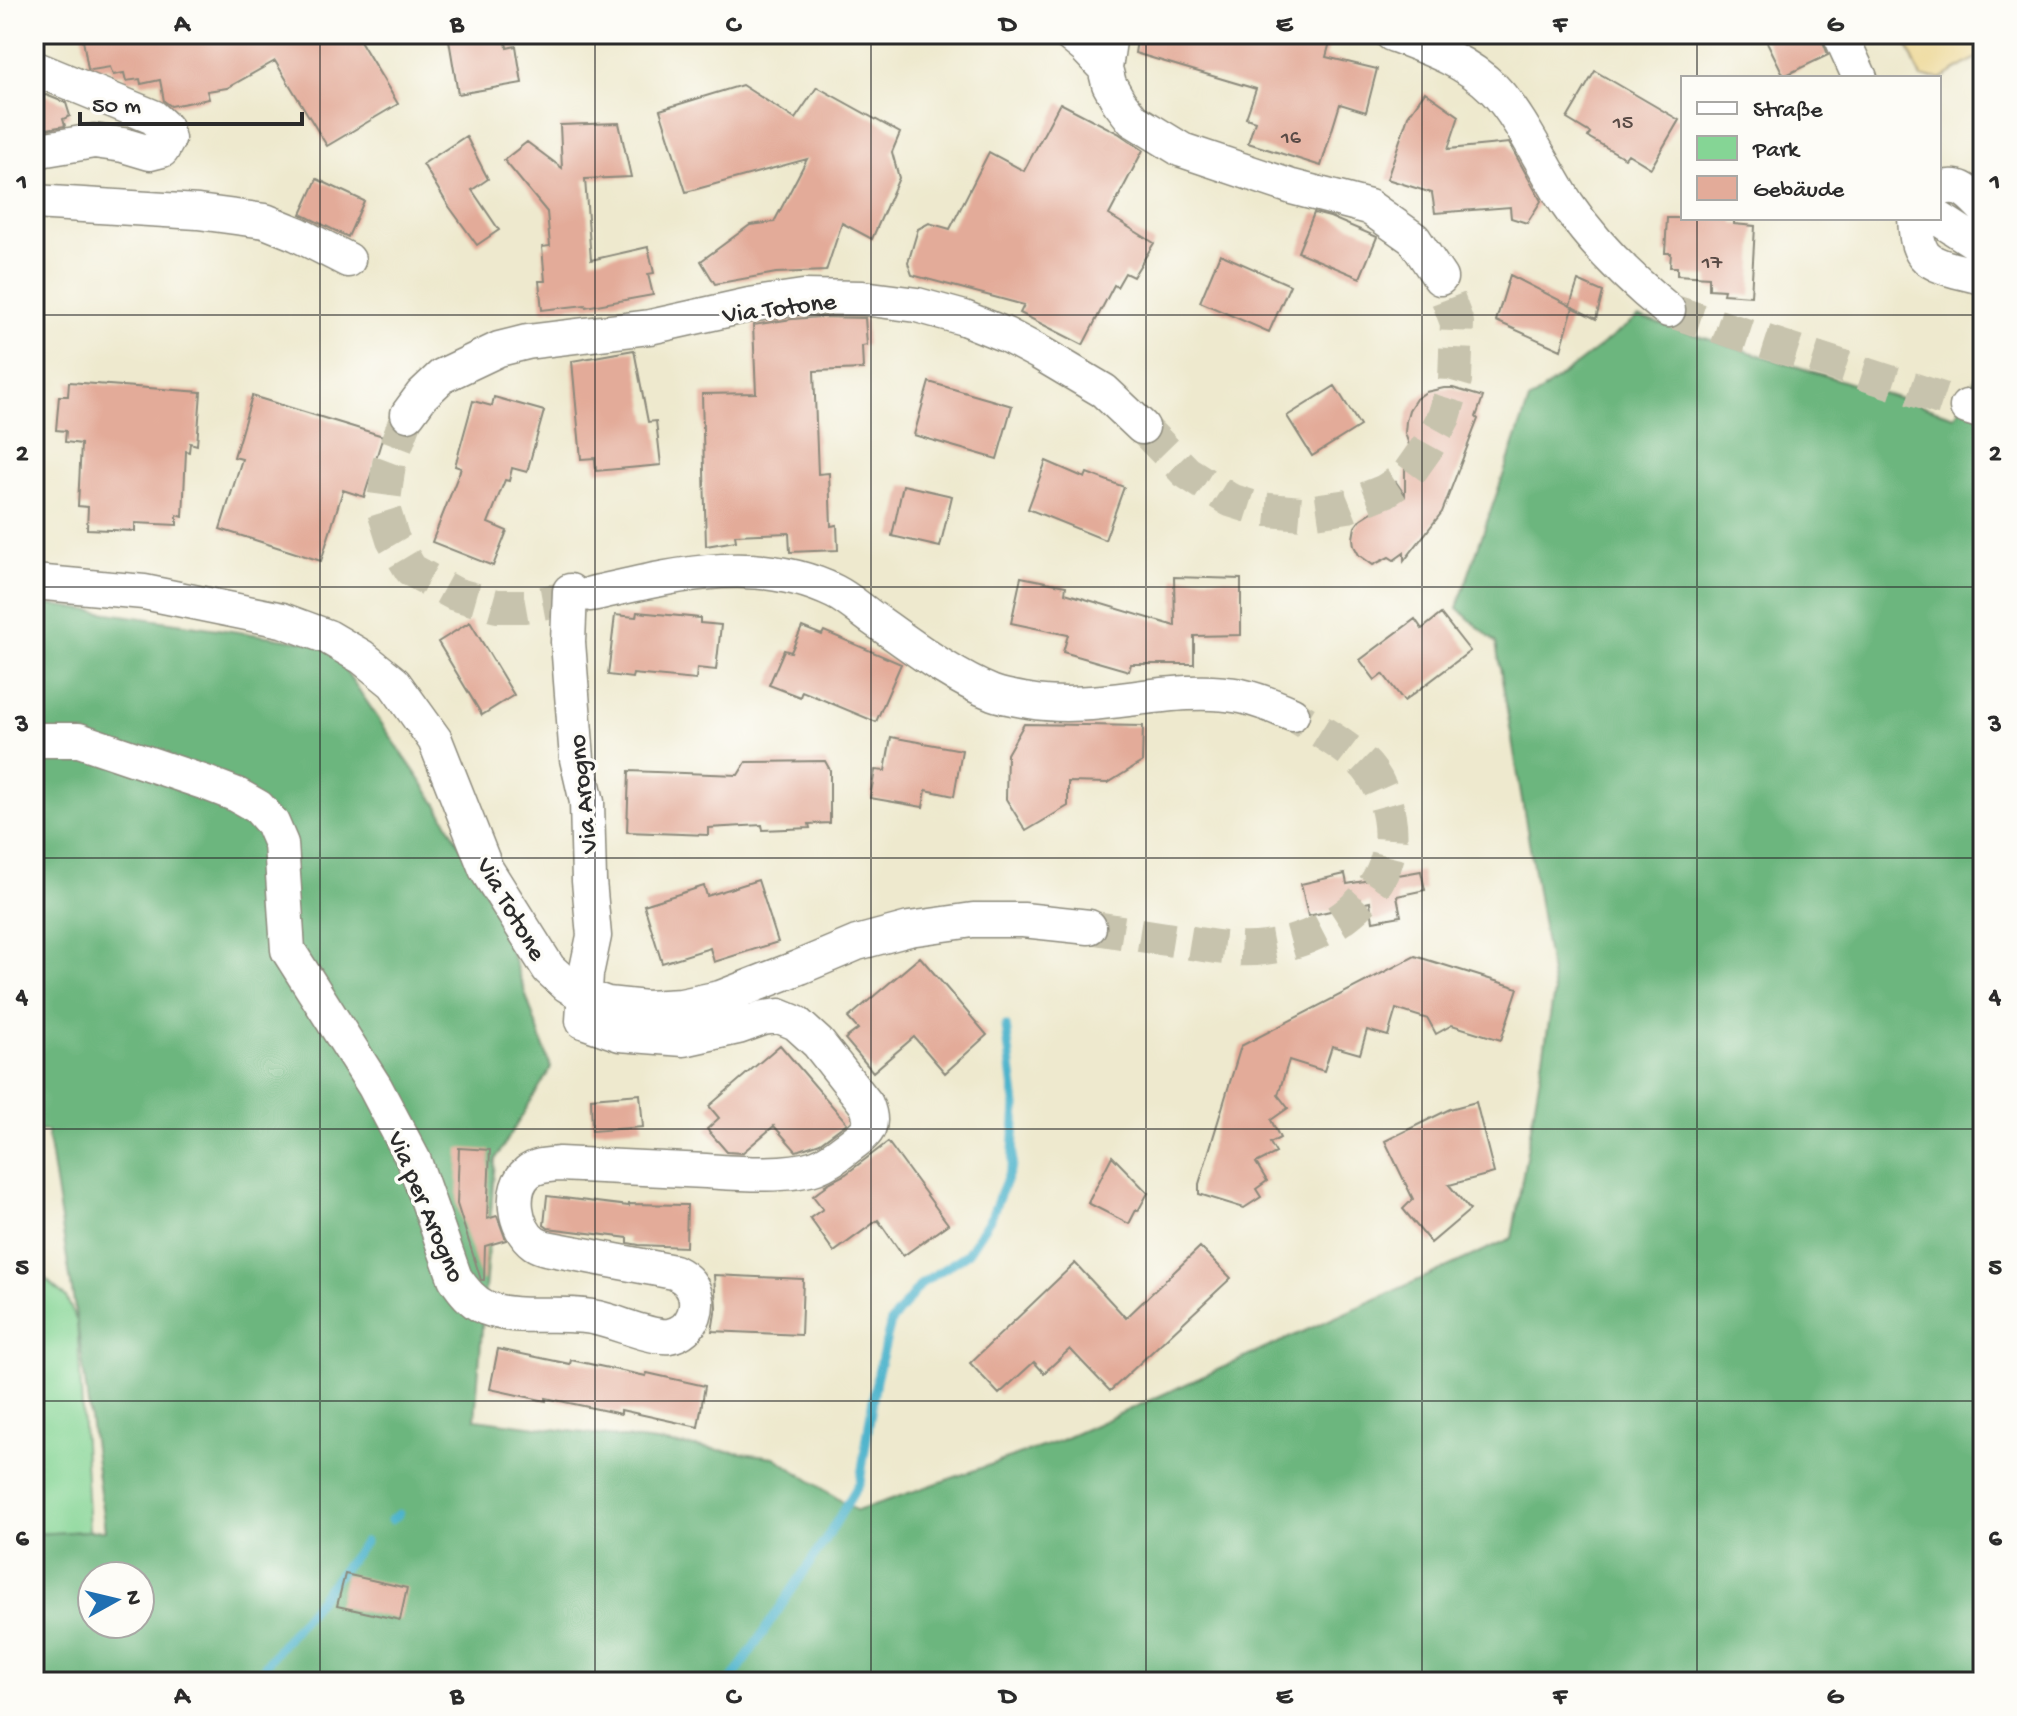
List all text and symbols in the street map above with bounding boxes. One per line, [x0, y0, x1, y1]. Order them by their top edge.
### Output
text: A [173, 11, 191, 42]
text: B [449, 11, 465, 42]
text: C [726, 11, 743, 42]
text: D [998, 11, 1018, 42]
text: E [1276, 11, 1294, 42]
text: F [1552, 11, 1568, 42]
text: G [1827, 11, 1845, 42]
scale bar [80, 76, 302, 126]
legend [1681, 76, 1941, 220]
text: 50 m [92, 93, 141, 122]
text: Straße [1753, 97, 1823, 126]
house number: 15 [1612, 111, 1633, 137]
house number: 16 [1280, 126, 1302, 152]
text: Park [1752, 137, 1801, 166]
text: 1 [16, 169, 27, 200]
text: 1 [1989, 169, 2000, 200]
text: Gebäude [1753, 177, 1845, 206]
house number: 17 [1701, 251, 1723, 277]
street label: Via Totone [720, 288, 839, 333]
text: 2 [16, 440, 29, 471]
text: 2 [1989, 440, 2002, 471]
text: 3 [14, 711, 29, 742]
text: 3 [1987, 711, 2002, 742]
street label: Via Arogno [564, 733, 607, 856]
street label: Via Totone [467, 852, 551, 968]
text: 4 [15, 983, 29, 1014]
text: 4 [1988, 983, 2002, 1014]
street label: Via per Arogno [378, 1127, 470, 1288]
text: 5 [15, 1254, 29, 1285]
text: 5 [1988, 1254, 2002, 1285]
text: 6 [15, 1525, 29, 1556]
text: 6 [1988, 1525, 2002, 1556]
north arrow [76, 1560, 156, 1640]
text: N [118, 1589, 146, 1607]
text: A [173, 1683, 191, 1714]
text: B [449, 1683, 465, 1714]
text: C [726, 1683, 743, 1714]
text: D [998, 1683, 1018, 1714]
text: E [1276, 1683, 1294, 1714]
text: F [1552, 1683, 1568, 1714]
text: G [1827, 1683, 1845, 1714]

